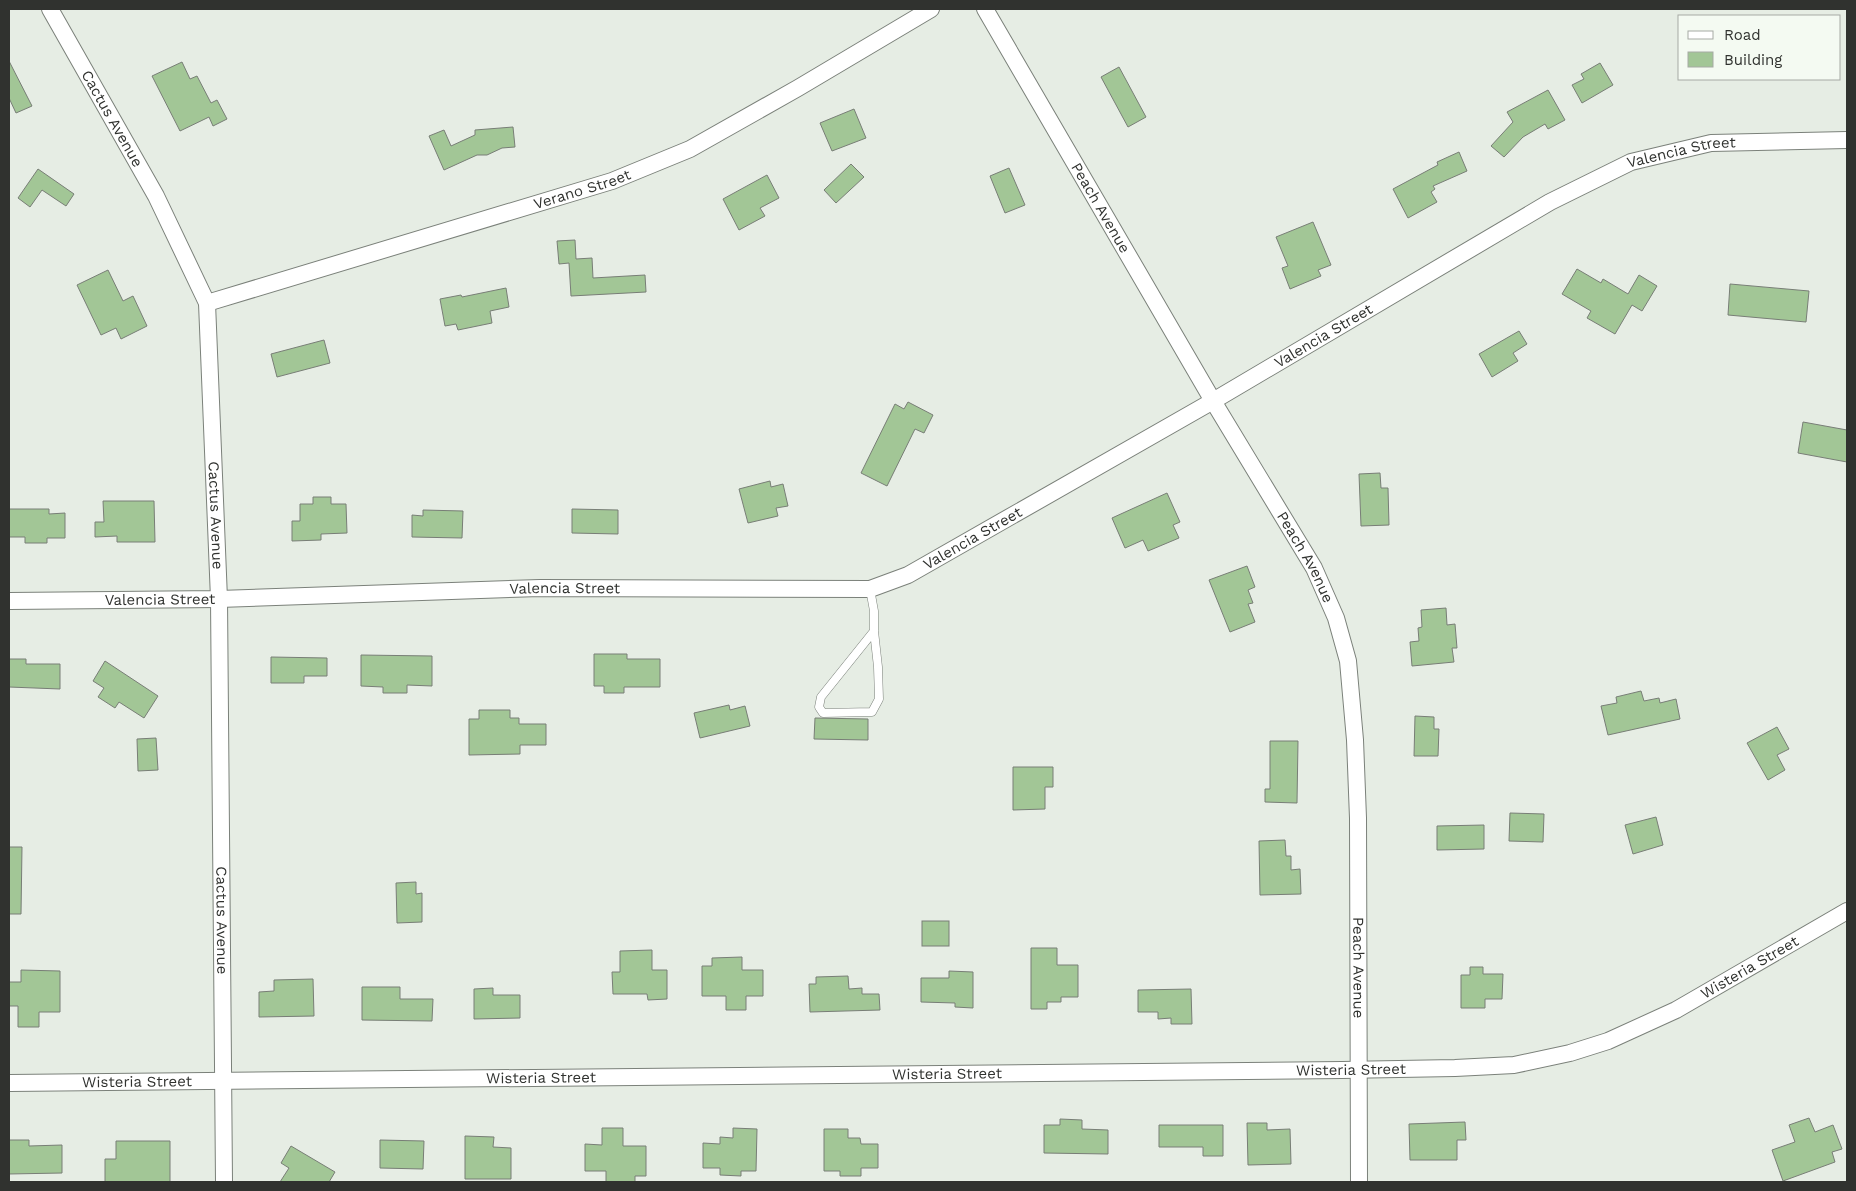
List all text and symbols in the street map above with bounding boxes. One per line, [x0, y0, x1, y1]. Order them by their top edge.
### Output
legend [1678, 15, 1841, 80]
text: Road [1724, 26, 1761, 44]
text: Building [1724, 51, 1782, 69]
street label: Cactus Avenue [78, 67, 147, 170]
street label: Valencia Street [1625, 133, 1737, 172]
street label: Peach Avenue [1067, 159, 1134, 256]
street label: Verano Street [532, 165, 634, 213]
street label: Valencia Street [1271, 300, 1376, 372]
street label: Cactus Avenue [204, 461, 227, 570]
street label: Valencia Street [920, 503, 1026, 573]
street label: Peach Avenue [1273, 508, 1337, 606]
street label: Valencia Street [509, 579, 621, 598]
street label: Valencia Street [105, 590, 216, 609]
street label: Cactus Avenue [212, 866, 231, 974]
street label: Peach Avenue [1349, 917, 1368, 1018]
street label: Wisteria Street [1697, 932, 1802, 1003]
street label: Wisteria Street [1296, 1060, 1407, 1079]
street label: Wisteria Street [892, 1064, 1003, 1083]
street label: Wisteria Street [486, 1068, 597, 1087]
street label: Wisteria Street [82, 1072, 193, 1091]

